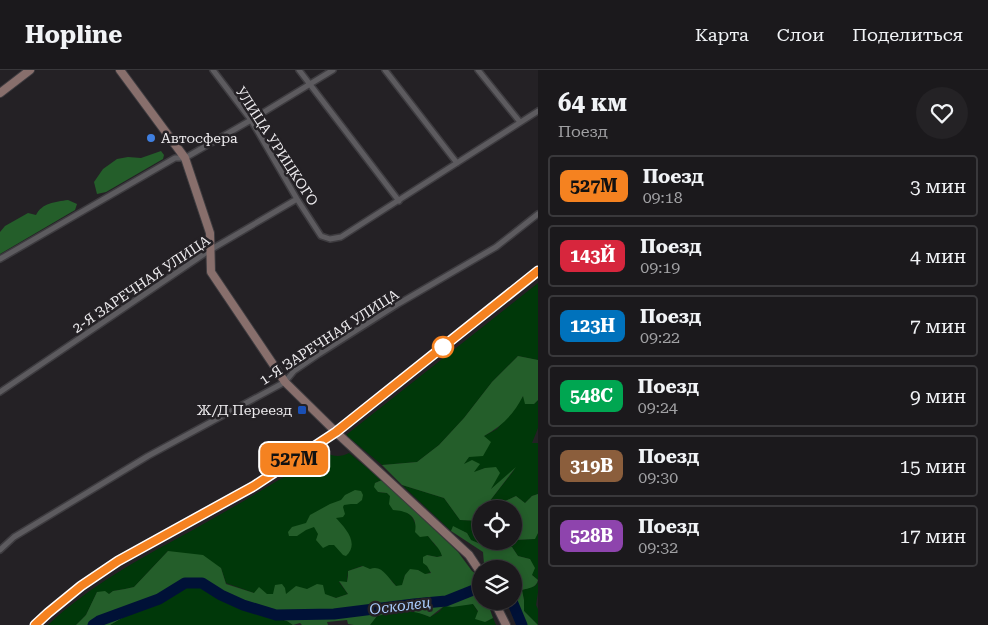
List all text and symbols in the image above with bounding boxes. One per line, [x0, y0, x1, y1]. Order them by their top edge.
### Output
text: Hopline [25, 21, 122, 49]
text: Карта [695, 24, 749, 45]
text: Слои [777, 24, 824, 45]
text: Поделиться [852, 24, 963, 45]
street label: УЛИЦА УРИЦКОГО [233, 84, 321, 208]
button: heart [916, 87, 968, 139]
text: 64 км [558, 89, 627, 117]
text: Поезд [558, 122, 608, 141]
place label: Автосфера [161, 130, 238, 146]
marker: Автосфера [145, 132, 157, 144]
text: Поезд [643, 165, 704, 188]
text: 527М [570, 175, 618, 196]
text: 3 мин [910, 175, 966, 198]
text: 09:18 [643, 188, 683, 207]
street label: 2-Я ЗАРЕЧНАЯ УЛИЦА [69, 232, 213, 336]
text: Поезд [640, 235, 701, 258]
text: 143Й [570, 245, 615, 266]
text: 4 мин [910, 245, 966, 268]
text: 09:19 [640, 258, 680, 277]
street label: 1-Я ЗАРЕЧНАЯ УЛИЦА [256, 286, 402, 388]
text: Поезд [640, 305, 701, 328]
text: 123Н [570, 315, 615, 336]
text: 7 мин [910, 315, 966, 338]
text: 09:22 [640, 328, 680, 347]
unlabelled marker [432, 336, 454, 358]
text: Поезд [638, 375, 699, 398]
text: 548С [570, 385, 613, 406]
text: 9 мин [910, 385, 966, 408]
text: 09:24 [638, 398, 678, 417]
place label: Ж/Д Переезд [197, 402, 292, 418]
marker: Ж/Д Переезд [296, 404, 308, 416]
line badge: 527М [259, 443, 329, 475]
text: Поезд [638, 445, 699, 468]
text: 527М [270, 448, 318, 469]
text: 319В [570, 455, 613, 476]
text: 15 мин [899, 455, 966, 478]
text: 09:30 [638, 468, 678, 487]
map controls [472, 500, 522, 610]
button: locate [472, 500, 522, 550]
text: Поезд [638, 515, 699, 538]
text: 528В [570, 525, 613, 546]
text: 17 мин [899, 525, 966, 548]
text: 09:32 [638, 538, 678, 557]
button: layers [472, 560, 522, 610]
water label: Осколец [368, 593, 432, 619]

